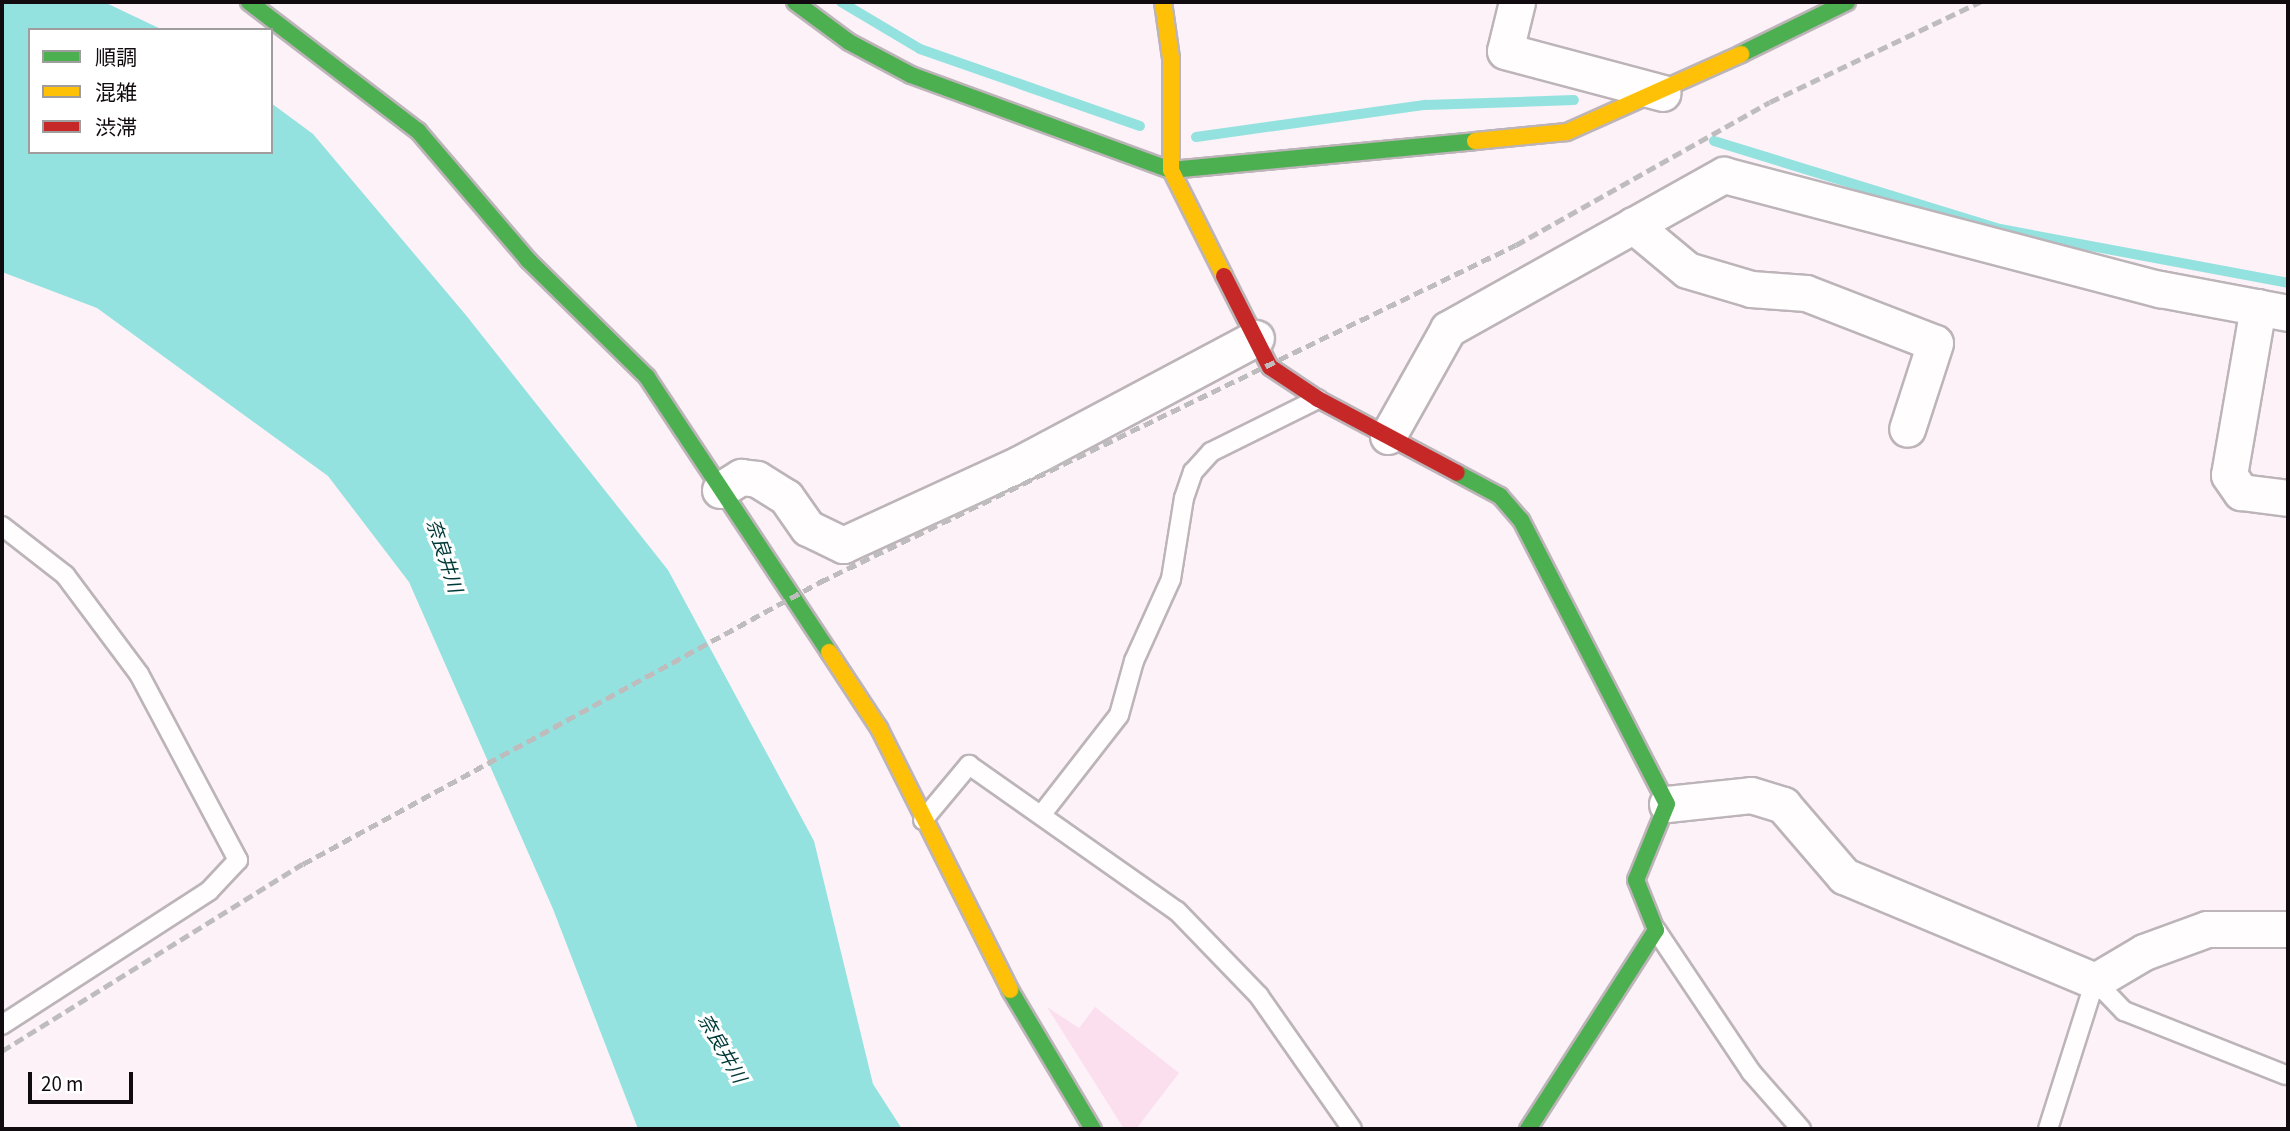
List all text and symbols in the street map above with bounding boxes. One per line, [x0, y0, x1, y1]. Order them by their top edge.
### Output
legend [28, 28, 273, 154]
text: 順調 [95, 43, 137, 73]
text: 混雑 [95, 78, 137, 108]
text: 渋滞 [95, 113, 137, 143]
water label: 奈良井川 [420, 516, 466, 596]
water label: 奈良井川 [692, 1010, 750, 1088]
scale bar [32, 1058, 136, 1102]
text: 20 m [41, 1069, 83, 1099]

